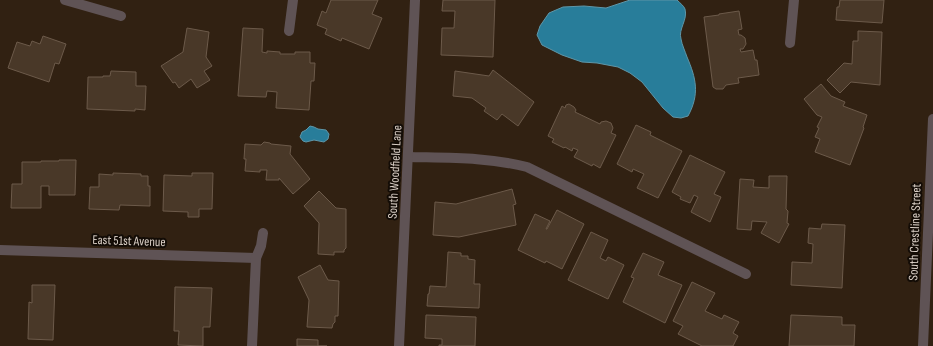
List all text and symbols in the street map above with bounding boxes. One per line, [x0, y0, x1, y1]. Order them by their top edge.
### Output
street label: South Woodfield Lane [385, 125, 405, 219]
street label: South Crestline Street [905, 183, 925, 281]
street label: East 51st Avenue [92, 232, 166, 250]

